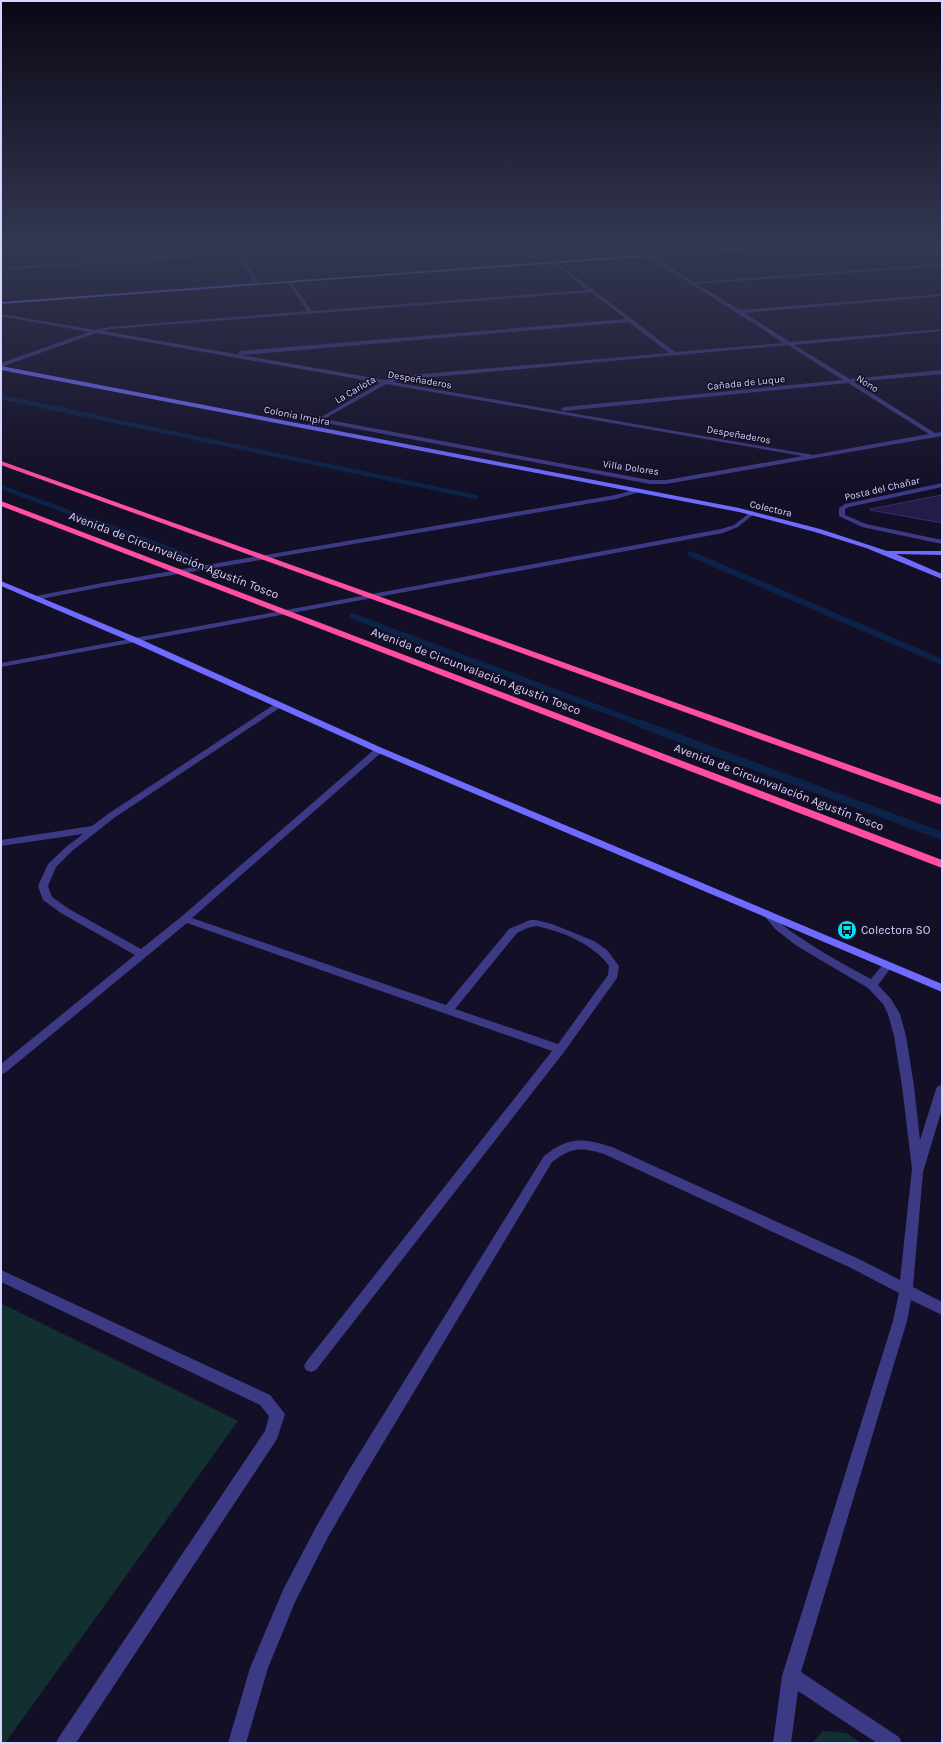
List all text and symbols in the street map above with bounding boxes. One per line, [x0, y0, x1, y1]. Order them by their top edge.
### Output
street label: Despeñaderos [387, 368, 453, 392]
street label: Nono [854, 372, 881, 395]
street label: La Carlota [333, 373, 378, 406]
street label: Cañada de Luque [707, 373, 786, 393]
street label: Colonia Impira [263, 404, 331, 428]
street label: Despeñaderos [706, 423, 772, 447]
street label: Villa Dolores [602, 458, 660, 478]
street label: Posta del Chañar [843, 474, 921, 503]
street label: Colectora [748, 498, 793, 520]
street label: Avenida de Circunvalación Agustín Tosco [67, 508, 281, 602]
street label: Avenida de Circunvalación Agustín Tosco [369, 624, 583, 718]
street label: Avenida de Circunvalación Agustín Tosco [672, 740, 886, 834]
bus stop icon: Colectora SO [836, 919, 858, 941]
place label: Colectora SO [861, 923, 931, 937]

